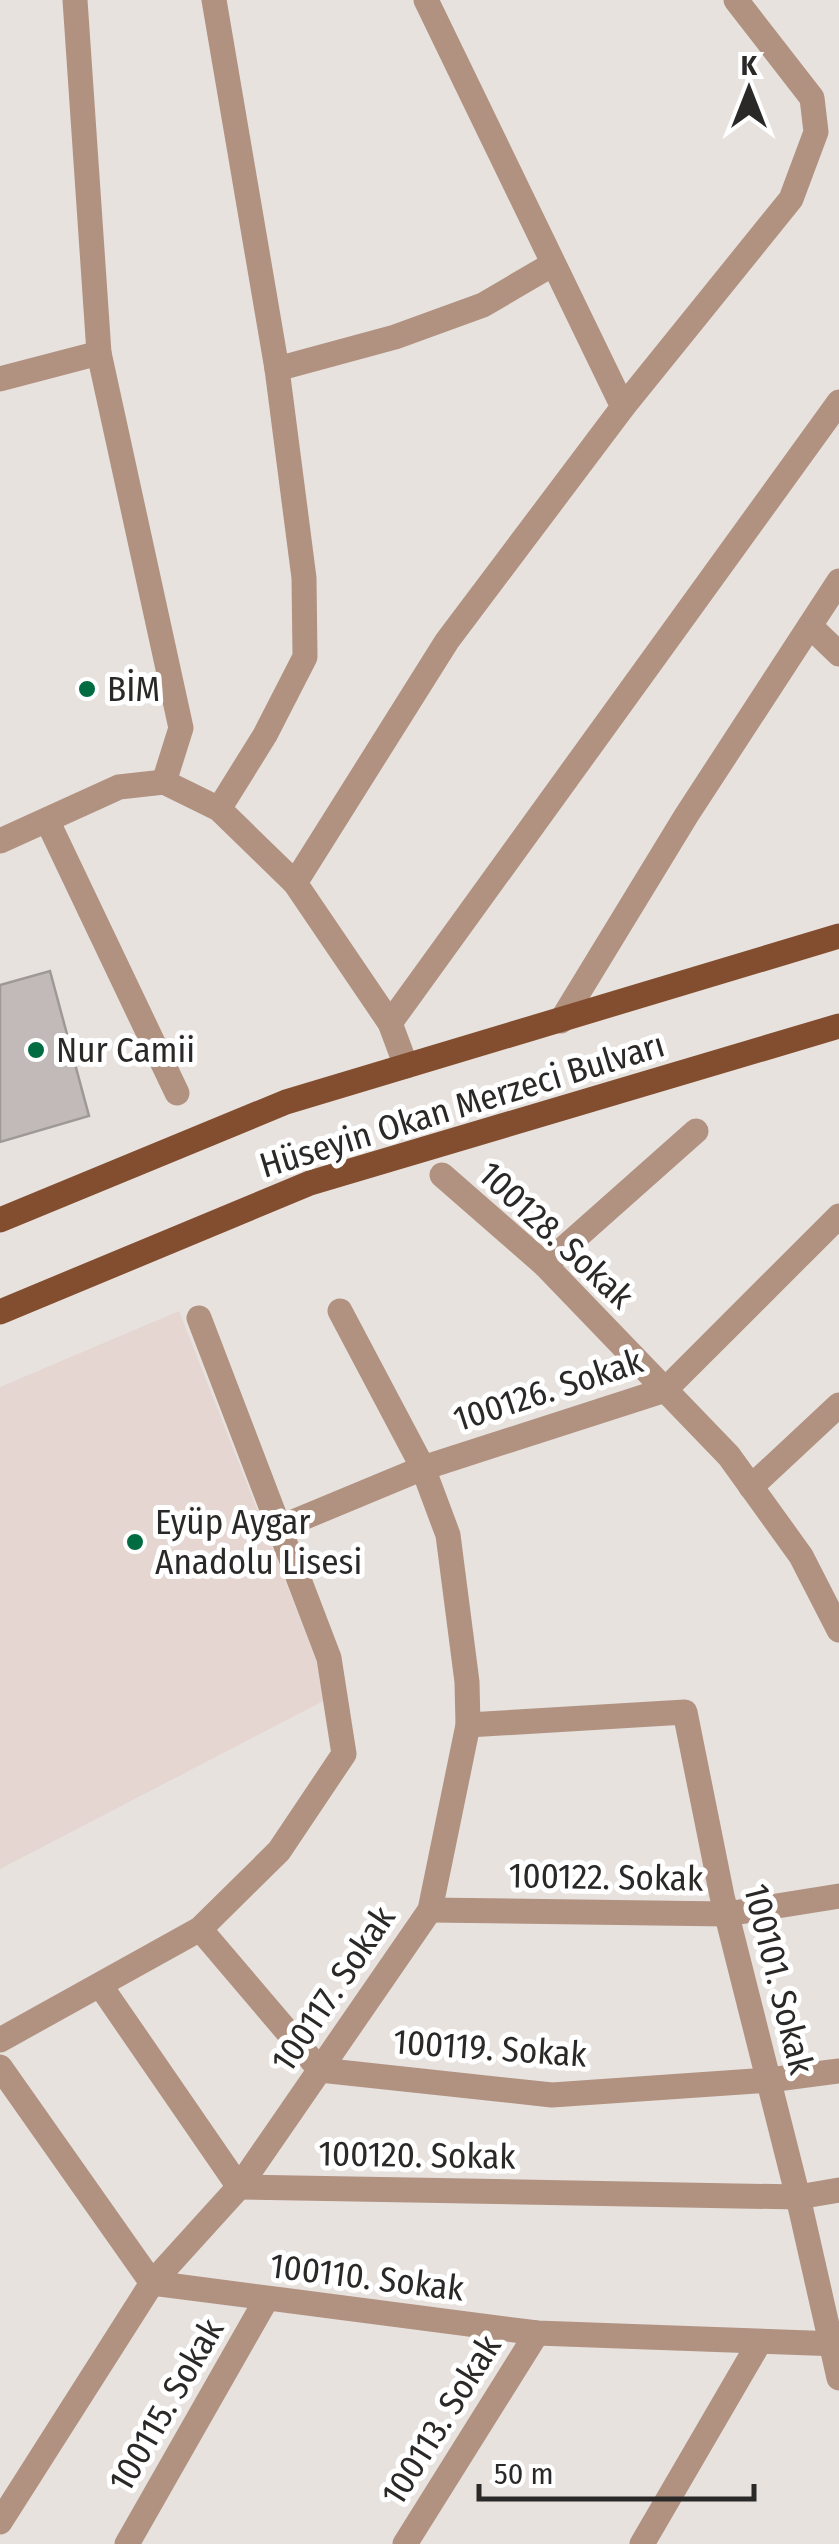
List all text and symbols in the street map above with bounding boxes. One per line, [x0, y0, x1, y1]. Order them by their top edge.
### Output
north arrow [699, 40, 799, 140]
text: K [741, 49, 758, 82]
place label: BİM [107, 668, 160, 710]
marker: BİM [76, 678, 98, 700]
street label: Hüseyin Okan Merzeci Bulvarı [255, 1023, 669, 1187]
place label: Nur Camii [56, 1029, 195, 1071]
marker: Nur Camii [25, 1039, 47, 1061]
street label: 100128. Sokak [470, 1153, 643, 1318]
street label: 100126. Sokak [448, 1339, 649, 1440]
place label: Eyüp Aygar Anadolu Lisesi [155, 1501, 362, 1583]
marker: Eyüp Aygar Anadolu Lisesi [124, 1531, 146, 1553]
street label: 100122. Sokak [508, 1854, 704, 1900]
street label: 100101. Sokak [735, 1880, 823, 2079]
street label: 100117. Sokak [262, 1898, 404, 2080]
street label: 100119. Sokak [392, 2020, 589, 2076]
street label: 100120. Sokak [318, 2132, 517, 2178]
street label: 100110. Sokak [268, 2244, 467, 2310]
street label: 100115. Sokak [100, 2310, 233, 2499]
street label: 100113. Sokak [372, 2327, 510, 2513]
scale bar [479, 2439, 754, 2501]
text: 50 m [494, 2456, 554, 2492]

